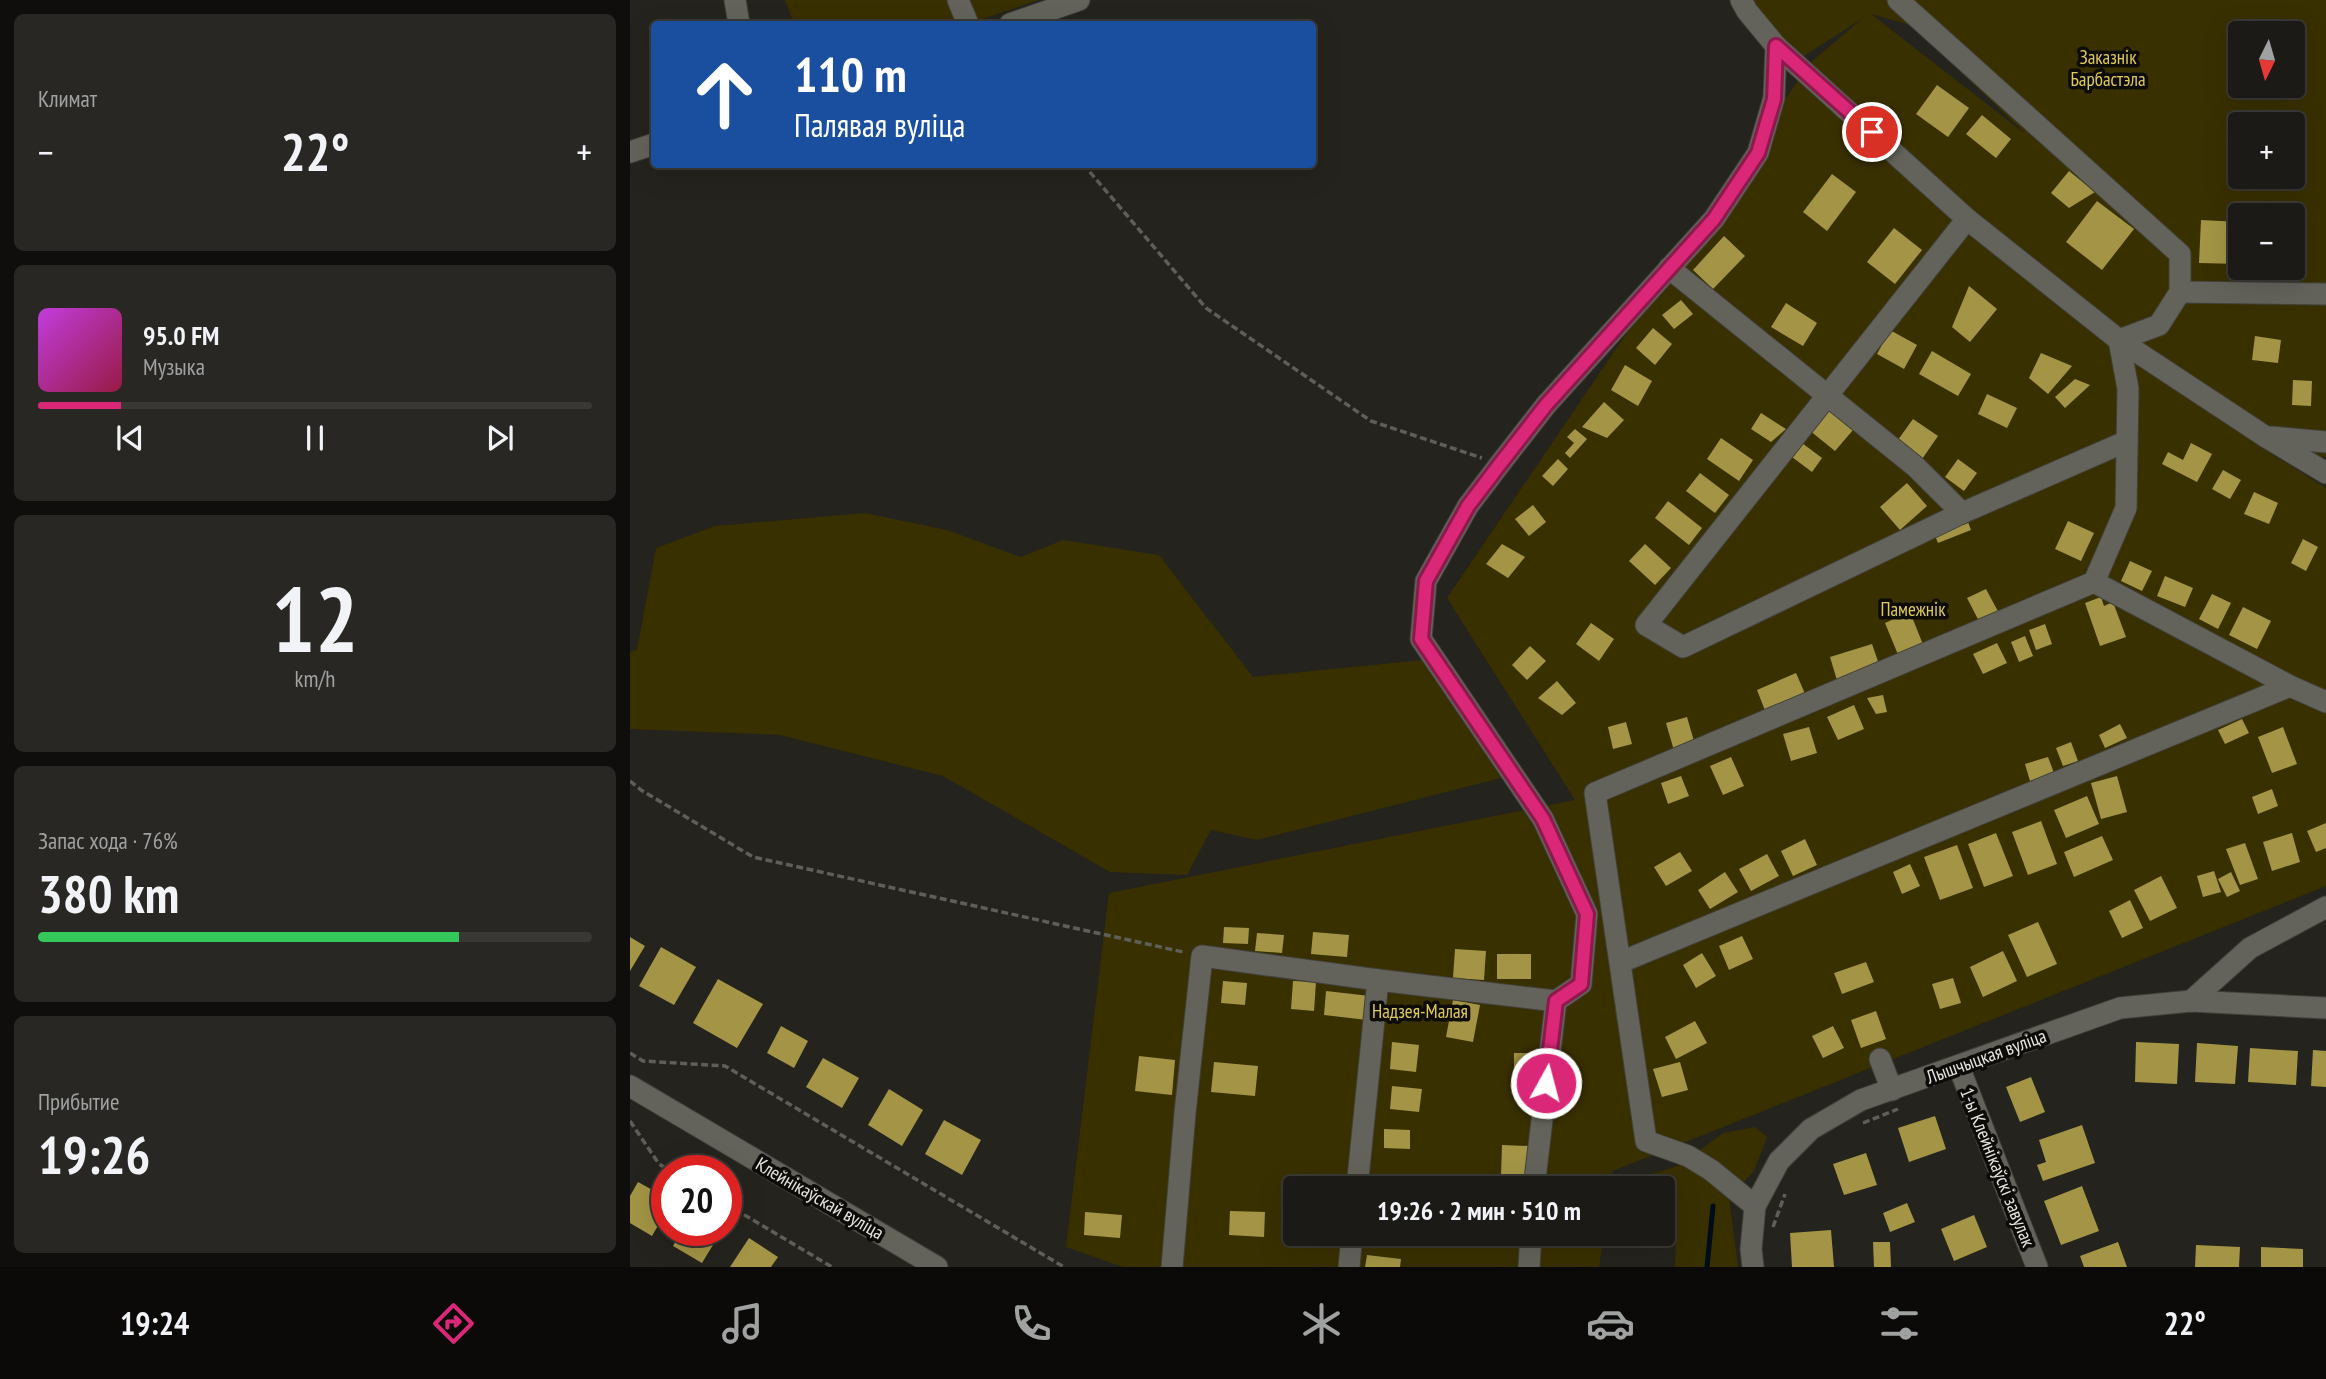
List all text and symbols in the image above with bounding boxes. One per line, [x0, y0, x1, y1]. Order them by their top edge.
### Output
north arrow [2228, 21, 2305, 98]
map controls [2228, 21, 2305, 280]
text: 110 m [794, 42, 907, 106]
park label: Заказнік Барбастэла [2070, 45, 2146, 91]
icon: ahead [679, 49, 770, 140]
text: Климат [38, 84, 97, 113]
pin [1842, 102, 1902, 162]
text: Палявая вуліца [794, 104, 965, 146]
button: + [2228, 112, 2305, 189]
icon: arrive [1853, 113, 1891, 151]
text: 22° [281, 118, 349, 185]
text: − [38, 127, 54, 176]
text: + [576, 127, 592, 176]
button: − [2228, 203, 2305, 280]
text: 95.0 FM [143, 319, 219, 352]
text: Музыка [143, 352, 205, 381]
icon: previous [111, 419, 149, 457]
icon: pause [296, 419, 334, 457]
icon: next [481, 419, 519, 457]
text: 12 [272, 559, 359, 677]
park label: Памежнік [1880, 597, 1946, 621]
text: km/h [295, 664, 335, 693]
text: Запас хода · 76% [38, 826, 178, 855]
text: 380 km [38, 860, 179, 927]
park label: Надзея-Малая [1372, 999, 1468, 1023]
street label: Лышчыцкая вуліца [1922, 1023, 2049, 1089]
position arrow [1509, 1046, 1583, 1120]
street label: 1-ы Клейнікаўскі завулак [1955, 1084, 2041, 1251]
text: Прибытие [38, 1087, 119, 1116]
text: 19:26 [38, 1121, 150, 1188]
street label: Клейнікаўскай вуліца [752, 1152, 888, 1244]
speed limit sign: 20 [651, 1155, 742, 1246]
text: 19:26 · 2 мин · 510 m [1377, 1194, 1581, 1227]
icon: directions [429, 1299, 478, 1348]
icon: music [718, 1299, 767, 1348]
icon: phone [1007, 1299, 1056, 1348]
icon: climate [1297, 1299, 1346, 1348]
icon: car [1586, 1299, 1635, 1348]
icon: filters [1875, 1299, 1924, 1348]
text: 19:24 [120, 1302, 189, 1344]
text: 22° [2164, 1302, 2206, 1344]

